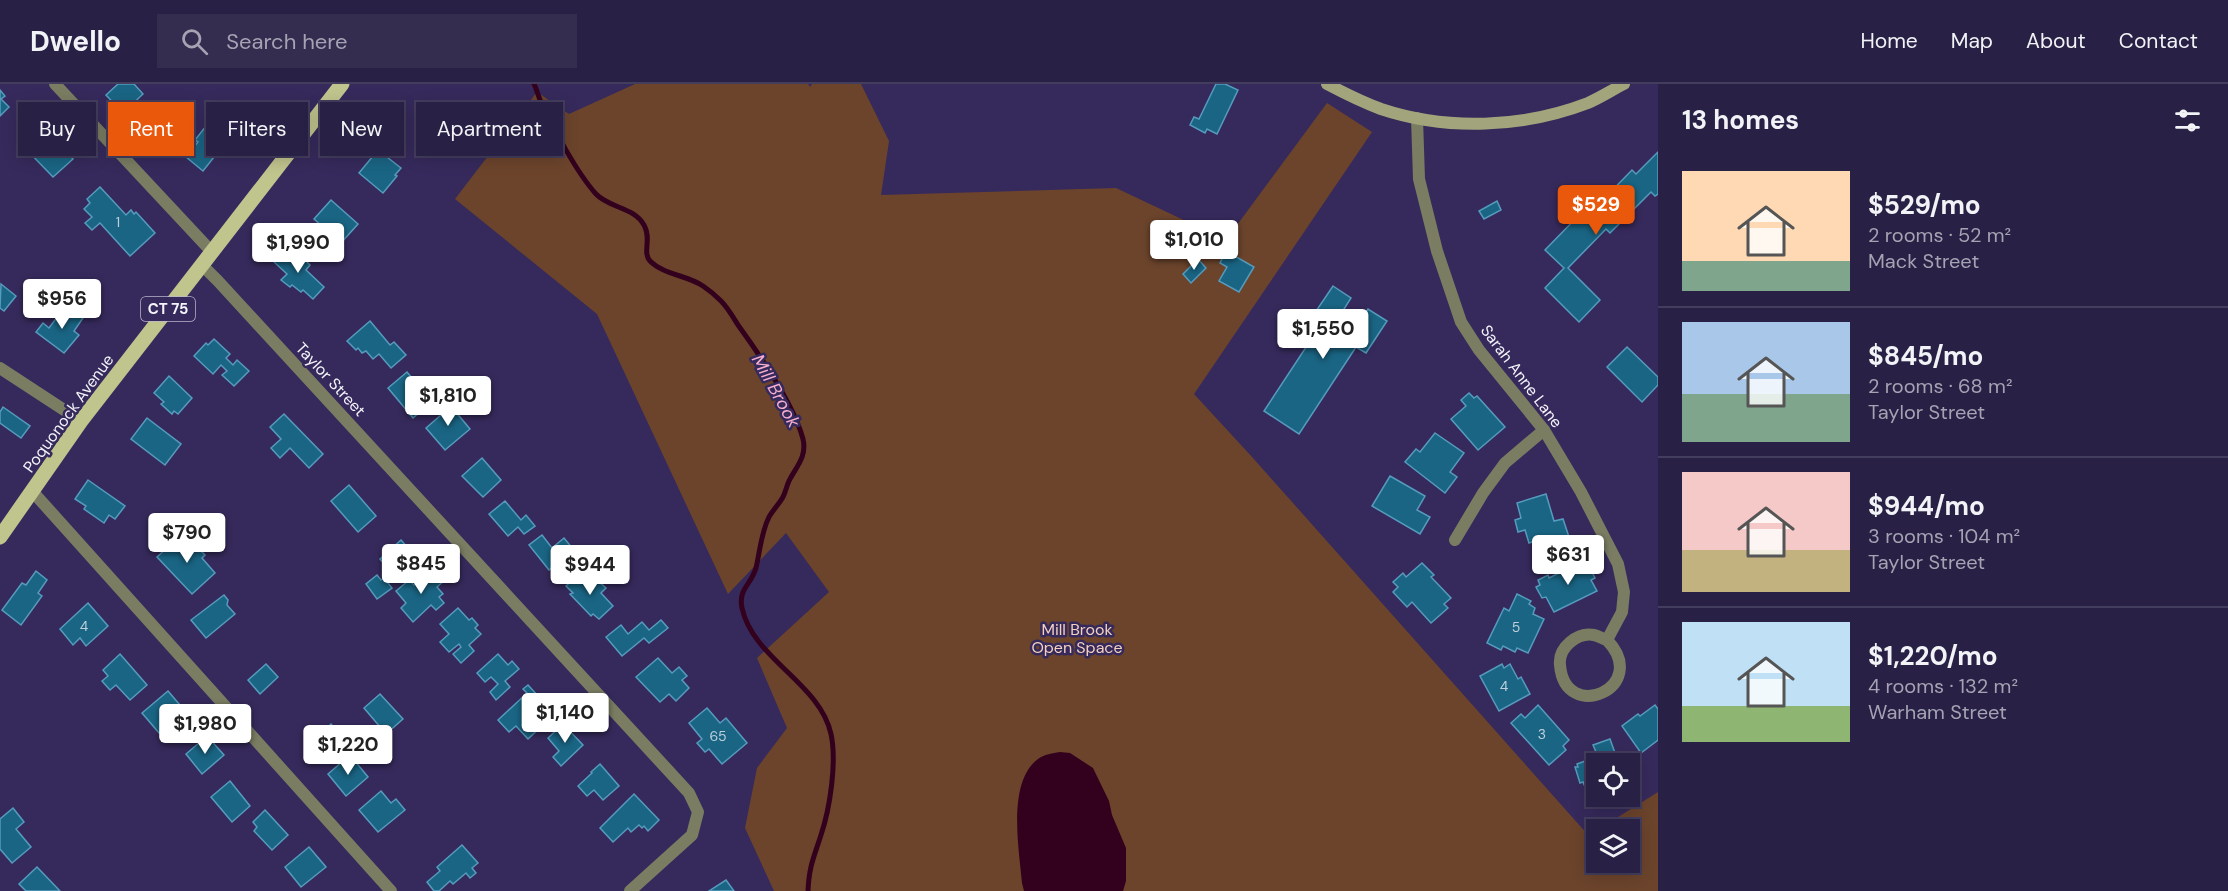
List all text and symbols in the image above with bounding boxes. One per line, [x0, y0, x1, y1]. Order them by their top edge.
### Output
search box [157, 14, 577, 68]
text: Dwello [30, 23, 121, 60]
icon: search [178, 25, 211, 58]
text: Search here [226, 27, 348, 56]
text: Home [1860, 27, 1918, 55]
text: Map [1951, 27, 1993, 55]
text: About [2026, 27, 2086, 55]
text: Contact [2119, 27, 2198, 55]
chip: Buy [18, 102, 96, 156]
chip: Rent [108, 102, 194, 156]
chip: Filters [206, 102, 308, 156]
chip: New [320, 102, 404, 156]
chip: Apartment [416, 102, 563, 156]
text: 13 homes [1682, 103, 1799, 137]
icon: filters [2171, 104, 2204, 137]
pin: $529 [1560, 185, 1632, 236]
text: $529/mo [1868, 188, 1981, 222]
text: $529 [1572, 191, 1620, 217]
icon: home [1730, 195, 1802, 267]
house number: 1 [116, 213, 120, 231]
pin: $1,010 [1145, 220, 1243, 271]
text: 2 rooms · 52 m² [1868, 222, 2011, 248]
pin: $1,990 [249, 223, 347, 274]
text: $1,010 [1164, 226, 1224, 252]
text: $1,990 [266, 229, 330, 255]
text: Mack Street [1868, 248, 1979, 274]
pin: $956 [26, 279, 98, 330]
text: $956 [37, 285, 87, 311]
road number: CT 75 [141, 297, 195, 321]
pin: $1,550 [1274, 309, 1372, 360]
text: $1,550 [1291, 315, 1355, 341]
street label: Sarah Anne Lane [1476, 321, 1567, 432]
street label: Taylor Street [291, 338, 370, 421]
text: $845/mo [1868, 339, 1983, 373]
icon: home [1730, 346, 1802, 418]
street label: Poquonock Avenue [18, 350, 118, 477]
water label: Mill Brook [746, 350, 806, 433]
text: 2 rooms · 68 m² [1868, 373, 2013, 399]
pin: $1,810 [399, 376, 497, 427]
text: $1,810 [419, 382, 477, 408]
text: Taylor Street [1868, 399, 1985, 425]
text: $944/mo [1868, 489, 1985, 523]
icon: home [1730, 496, 1802, 568]
pin: $790 [151, 513, 223, 564]
text: $790 [162, 519, 212, 545]
text: 3 rooms · 104 m² [1868, 523, 2020, 549]
pin: $631 [1532, 535, 1604, 586]
text: $631 [1546, 541, 1590, 567]
pin: $845 [385, 544, 457, 595]
pin: $944 [554, 545, 626, 596]
text: Taylor Street [1868, 549, 1985, 575]
text: $845 [396, 550, 446, 576]
text: $944 [565, 551, 615, 577]
house number: 4 [80, 617, 89, 635]
house number: 5 [1512, 618, 1520, 636]
park label: Mill Brook Open Space [1031, 619, 1123, 658]
text: $1,220/mo [1868, 639, 1998, 673]
icon: home [1730, 646, 1802, 718]
text: 4 rooms · 132 m² [1868, 673, 2018, 699]
house number: 4 [1500, 677, 1509, 695]
pin: $1,140 [516, 693, 614, 744]
text: $1,140 [536, 699, 594, 725]
text: Warham Street [1868, 699, 2007, 725]
pin: $1,980 [156, 704, 254, 755]
text: $1,980 [173, 710, 237, 736]
pin: $1,220 [299, 725, 397, 776]
house number: 3 [1538, 725, 1546, 743]
house number: 65 [709, 727, 727, 745]
text: $1,220 [317, 731, 379, 757]
map controls [1586, 753, 1640, 873]
button: locate [1586, 753, 1640, 807]
button: layers [1586, 819, 1640, 873]

